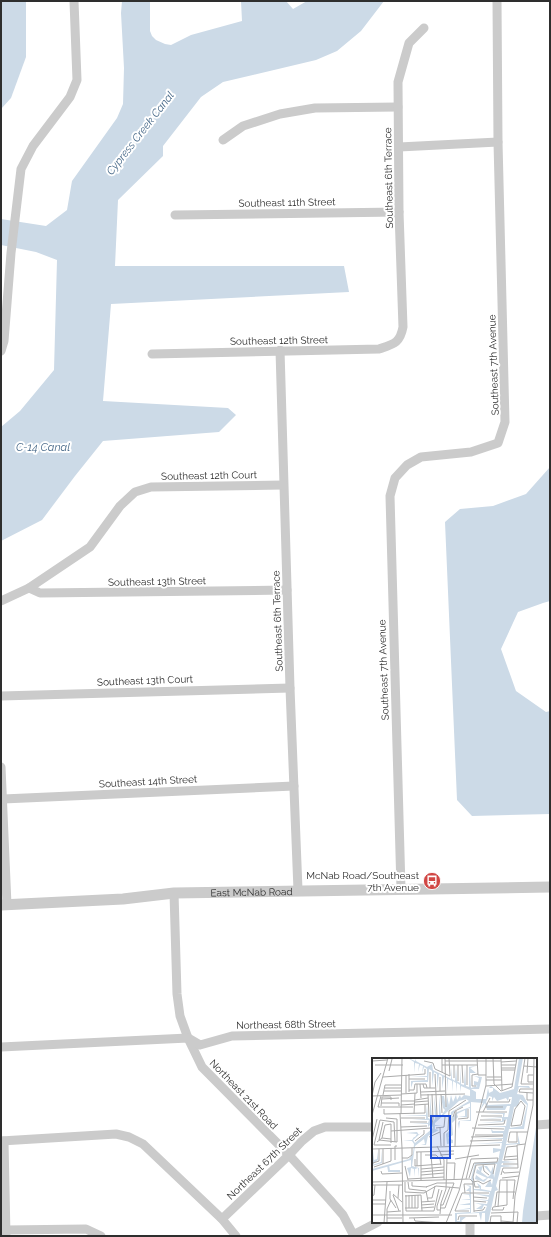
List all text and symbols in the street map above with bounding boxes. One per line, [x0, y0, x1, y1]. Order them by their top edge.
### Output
water label: Cypress Creek Canal [104, 89, 177, 178]
street label: Southeast 6th Terrace [382, 127, 395, 229]
street label: Southeast 11th Street [238, 196, 336, 209]
street label: Southeast 7th Avenue [486, 314, 501, 416]
street label: Southeast 12th Street [230, 334, 329, 347]
water label: C-14 Canal [16, 441, 70, 454]
street label: Southeast 12th Court [161, 469, 258, 482]
street label: Southeast 6th Terrace [270, 570, 285, 672]
street label: Southeast 13th Street [108, 575, 207, 588]
street label: Southeast 7th Avenue [376, 619, 391, 721]
street label: Southeast 13th Court [97, 673, 194, 688]
street label: Southeast 14th Street [99, 773, 198, 790]
place label: McNab Road/Southeast 7th Avenue [306, 870, 420, 893]
bus stop icon: McNab Road/Southeast 7th Avenue [422, 871, 442, 891]
street label: East McNab Road [210, 886, 293, 898]
street label: Northeast 68th Street [236, 1018, 337, 1031]
street label: Northeast 21st Road [208, 1057, 280, 1131]
inset map [372, 1058, 537, 1223]
street label: Northeast 67th Street [225, 1125, 304, 1202]

